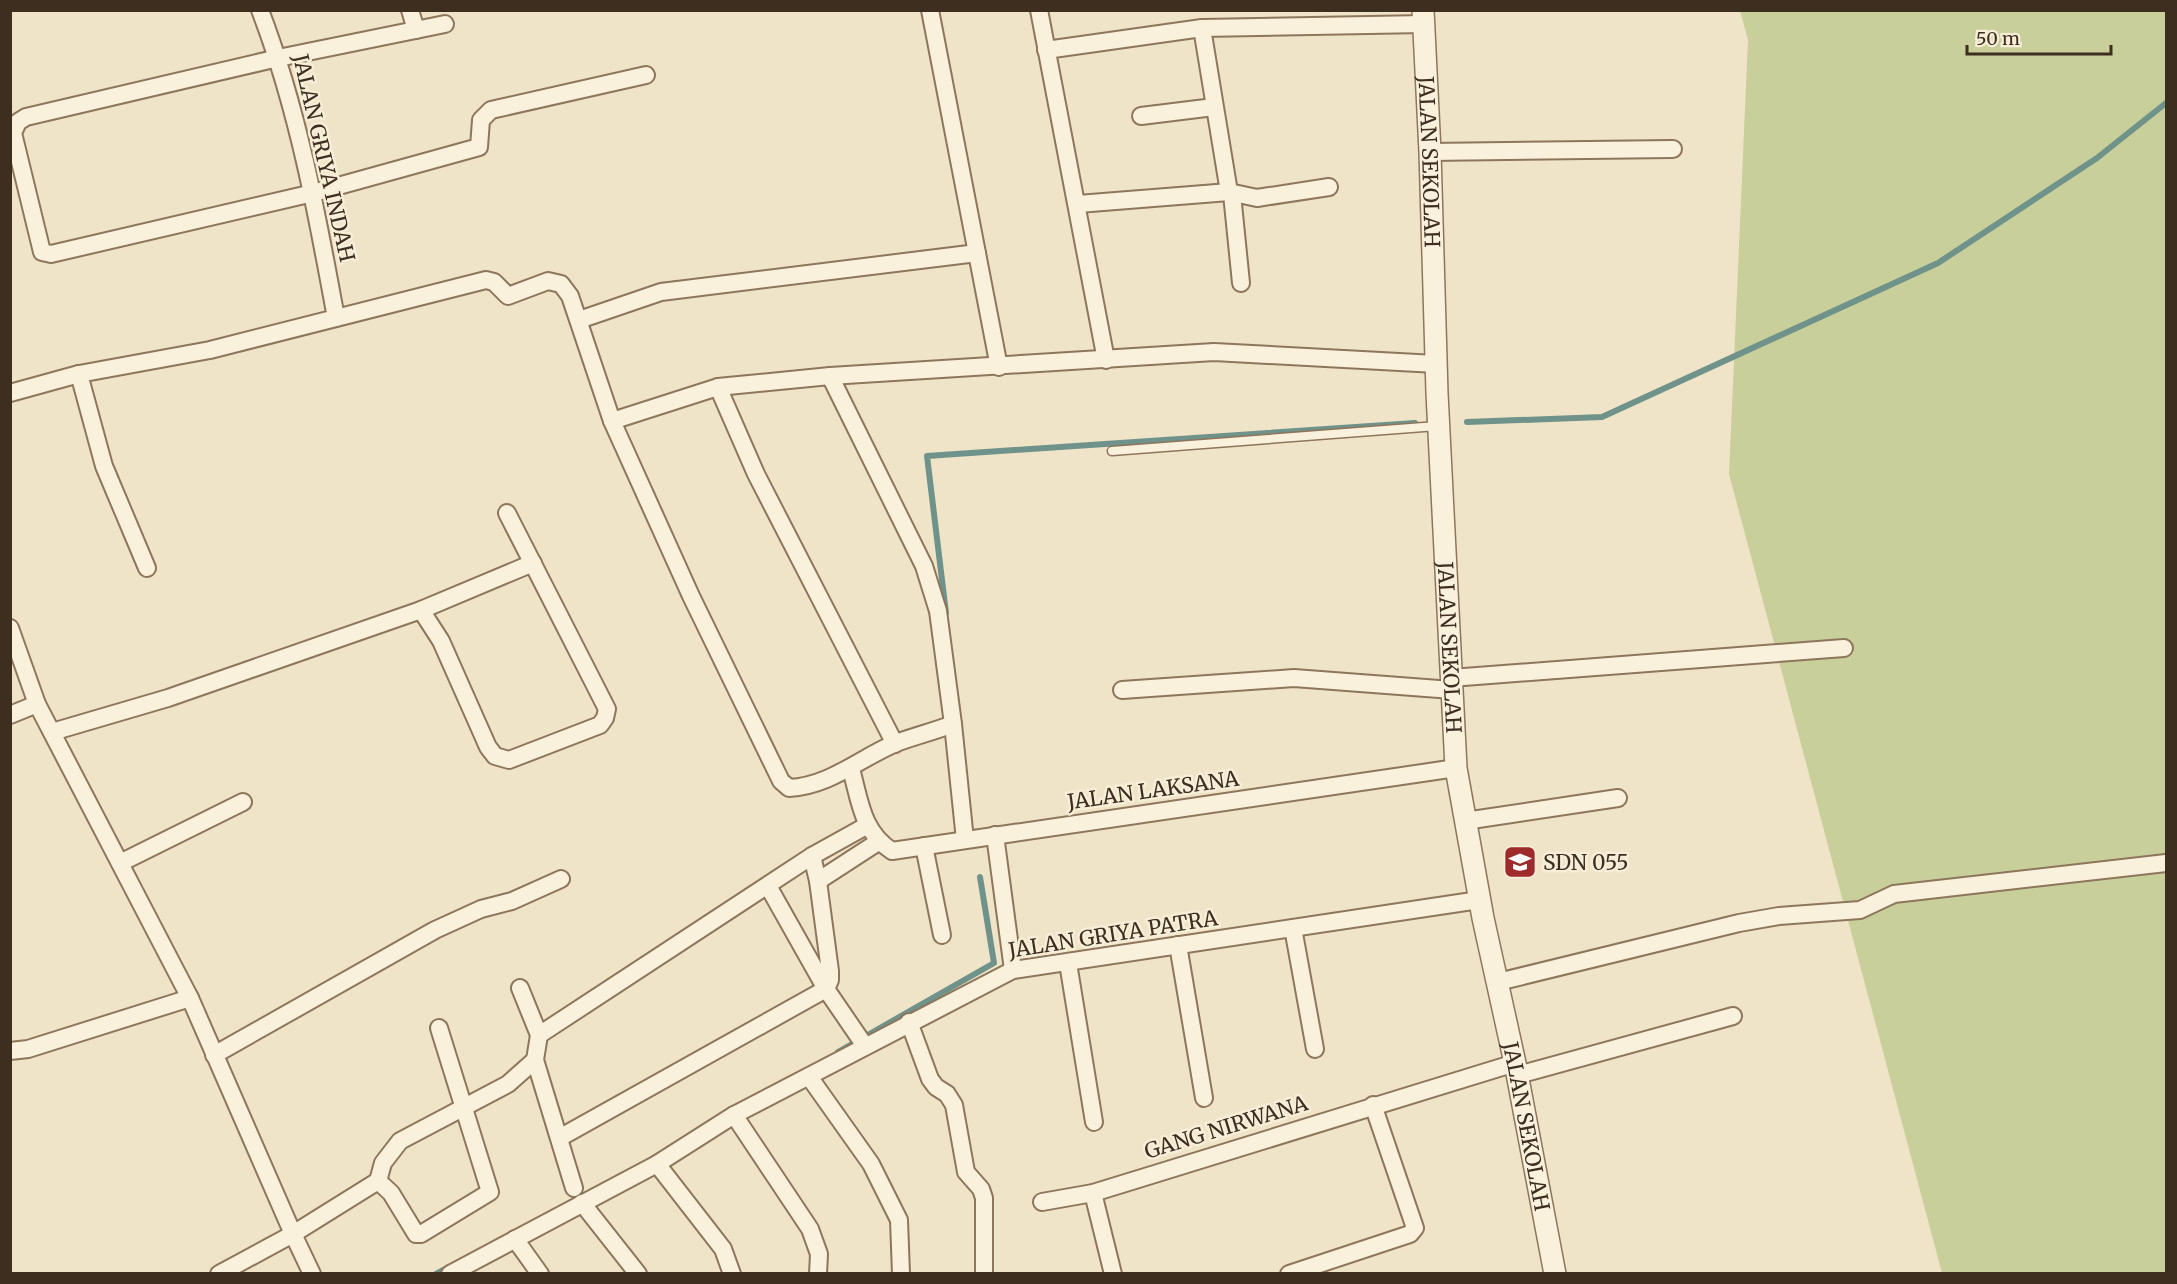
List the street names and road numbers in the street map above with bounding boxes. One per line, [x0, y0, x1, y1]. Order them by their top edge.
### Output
street label: JALAN GRIYA INDAH [287, 51, 361, 265]
street label: JALAN SEKOLAH [1413, 74, 1446, 248]
street label: JALAN SEKOLAH [1432, 560, 1468, 734]
street label: JALAN LAKSANA [1064, 765, 1241, 816]
street label: JALAN GRIYA PATRA [1005, 904, 1220, 964]
street label: JALAN SEKOLAH [1497, 1038, 1556, 1213]
street label: GANG NIRWANA [1141, 1089, 1311, 1165]

